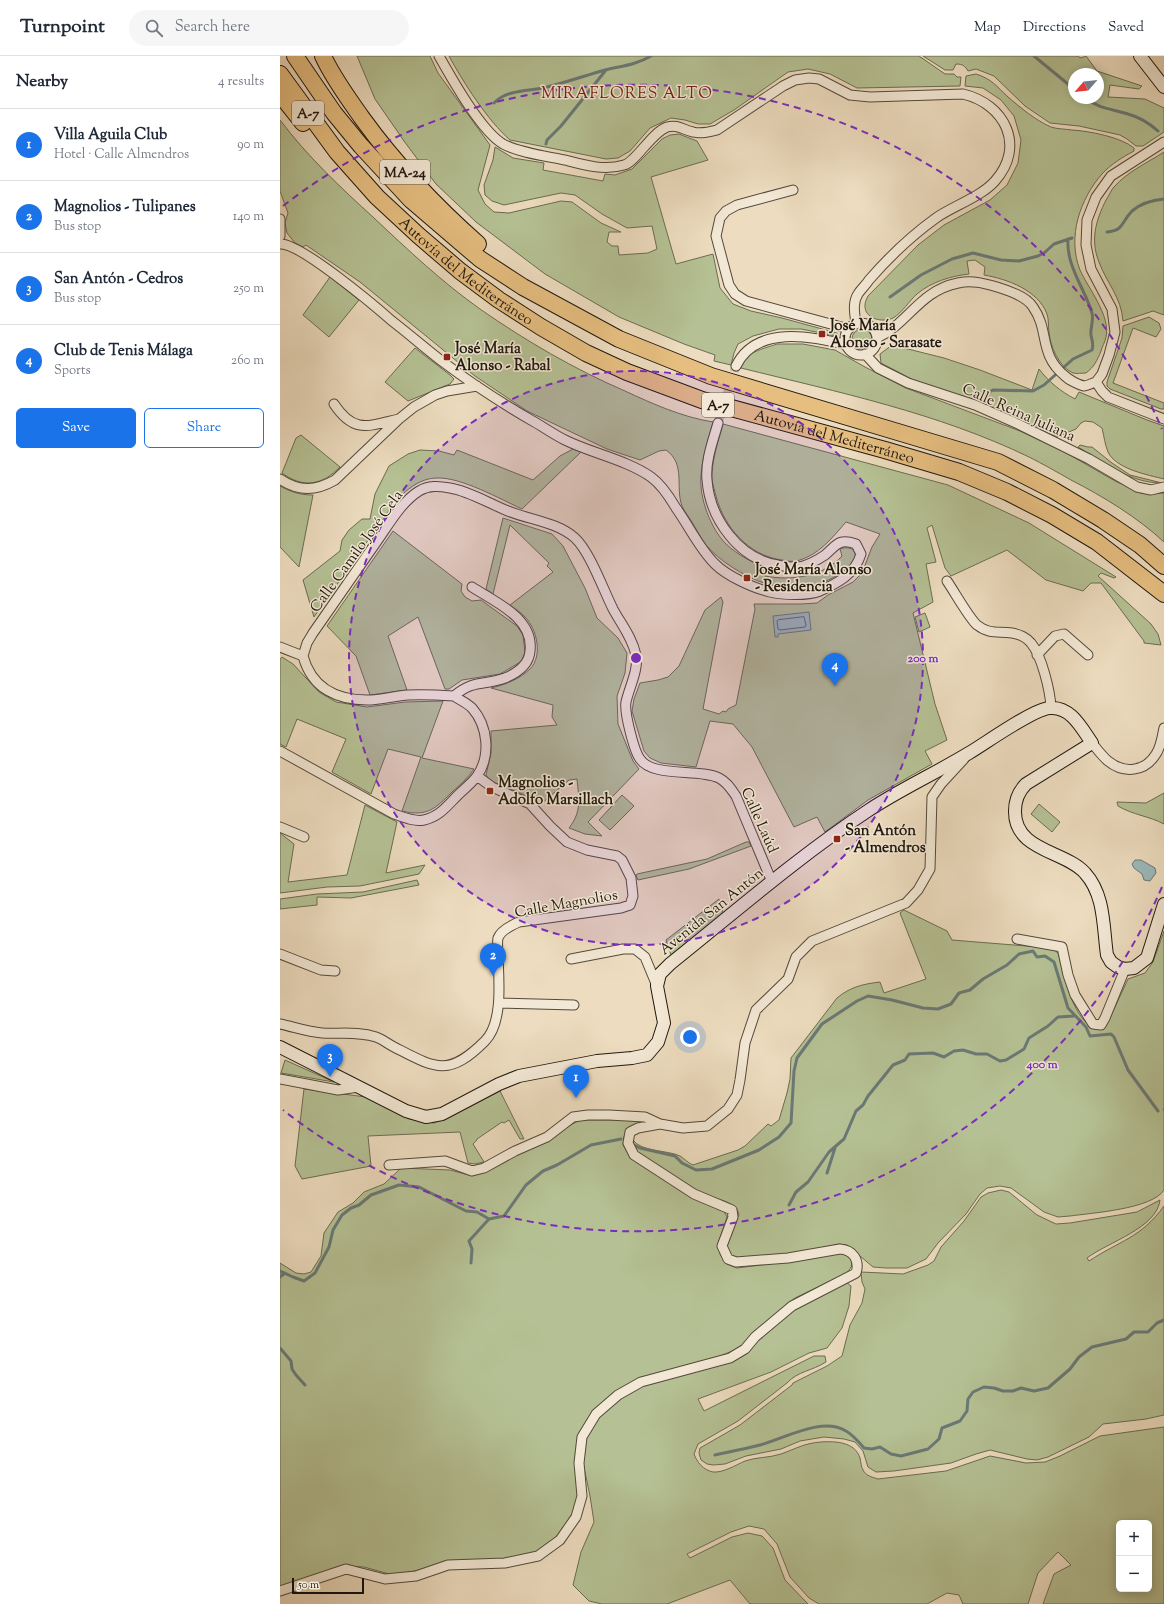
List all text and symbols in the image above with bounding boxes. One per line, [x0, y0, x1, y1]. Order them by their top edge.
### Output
search box [129, 10, 409, 46]
text: Turnpoint [20, 14, 105, 41]
icon: search [143, 17, 165, 39]
text: Search here [175, 17, 250, 38]
text: Map [974, 18, 1001, 38]
text: Directions [1023, 18, 1086, 38]
text: Saved [1108, 18, 1144, 38]
north arrow [1068, 68, 1104, 104]
text: Nearby [16, 70, 68, 94]
text: 4 results [218, 73, 264, 91]
district label: MIRAFLORES ALTO [541, 83, 713, 106]
road number: A-7 [292, 101, 324, 125]
text: Villa Aguila Club [54, 125, 167, 146]
text: 1 [27, 136, 31, 154]
text: 90 m [237, 136, 264, 154]
text: Hotel · Calle Almendros [54, 146, 189, 164]
road number: MA-24 [380, 160, 430, 184]
text: Magnolios - Tulipanes [54, 197, 196, 218]
text: 2 [26, 208, 32, 226]
text: 140 m [233, 208, 264, 226]
street label: Autovía del Mediterráneo [393, 213, 537, 331]
text: Bus stop [54, 218, 101, 236]
text: San Antón - Cedros [54, 269, 183, 290]
text: 3 [26, 280, 32, 298]
text: 250 m [233, 280, 264, 298]
text: Bus stop [54, 290, 101, 308]
place label: José María Alonso - Sarasate [829, 316, 942, 354]
marker: José María Alonso - Sarasate [817, 329, 827, 339]
place label: José María Alonso - Rabal [454, 339, 552, 377]
text: Club de Tenis Málaga [54, 341, 193, 362]
text: 4 [26, 352, 32, 370]
text: 260 m [231, 352, 264, 370]
marker: José María Alonso - Rabal [442, 352, 452, 362]
text: Sports [54, 362, 91, 380]
street label: Calle Reina Juliana [958, 379, 1078, 448]
road number: A-7 [702, 393, 734, 417]
street label: Autovía del Mediterráneo [751, 406, 917, 470]
button: Save [16, 408, 136, 448]
button: Share [144, 408, 264, 448]
street label: Calle Camilo José Cela [306, 486, 409, 617]
place label: José María Alonso - Residencia [754, 560, 872, 598]
marker: José María Alonso - Residencia [742, 573, 752, 583]
text: 200 m [908, 650, 938, 668]
centre of rings [629, 651, 643, 665]
pin: 4 [822, 653, 848, 686]
place label: Magnolios - Adolfo Marsillach [498, 773, 613, 811]
street label: Calle Laúd [735, 784, 783, 857]
marker: Magnolios - Adolfo Marsillach [485, 786, 495, 796]
place label: San Antón - Almendros [845, 821, 926, 859]
marker: San Antón - Almendros [832, 834, 842, 844]
street label: Avenida San Antón [655, 864, 769, 961]
street label: Calle Magnolios [513, 885, 620, 924]
pin: 2 [480, 943, 506, 976]
your location [680, 1027, 700, 1047]
pin: 3 [317, 1044, 343, 1077]
text: 400 m [1025, 1056, 1058, 1074]
pin: 1 [563, 1065, 589, 1098]
map controls [1116, 1520, 1152, 1592]
button: + [1116, 1520, 1152, 1556]
button: − [1116, 1556, 1152, 1592]
scale bar [292, 1576, 364, 1595]
text: 50 m [298, 1577, 319, 1593]

